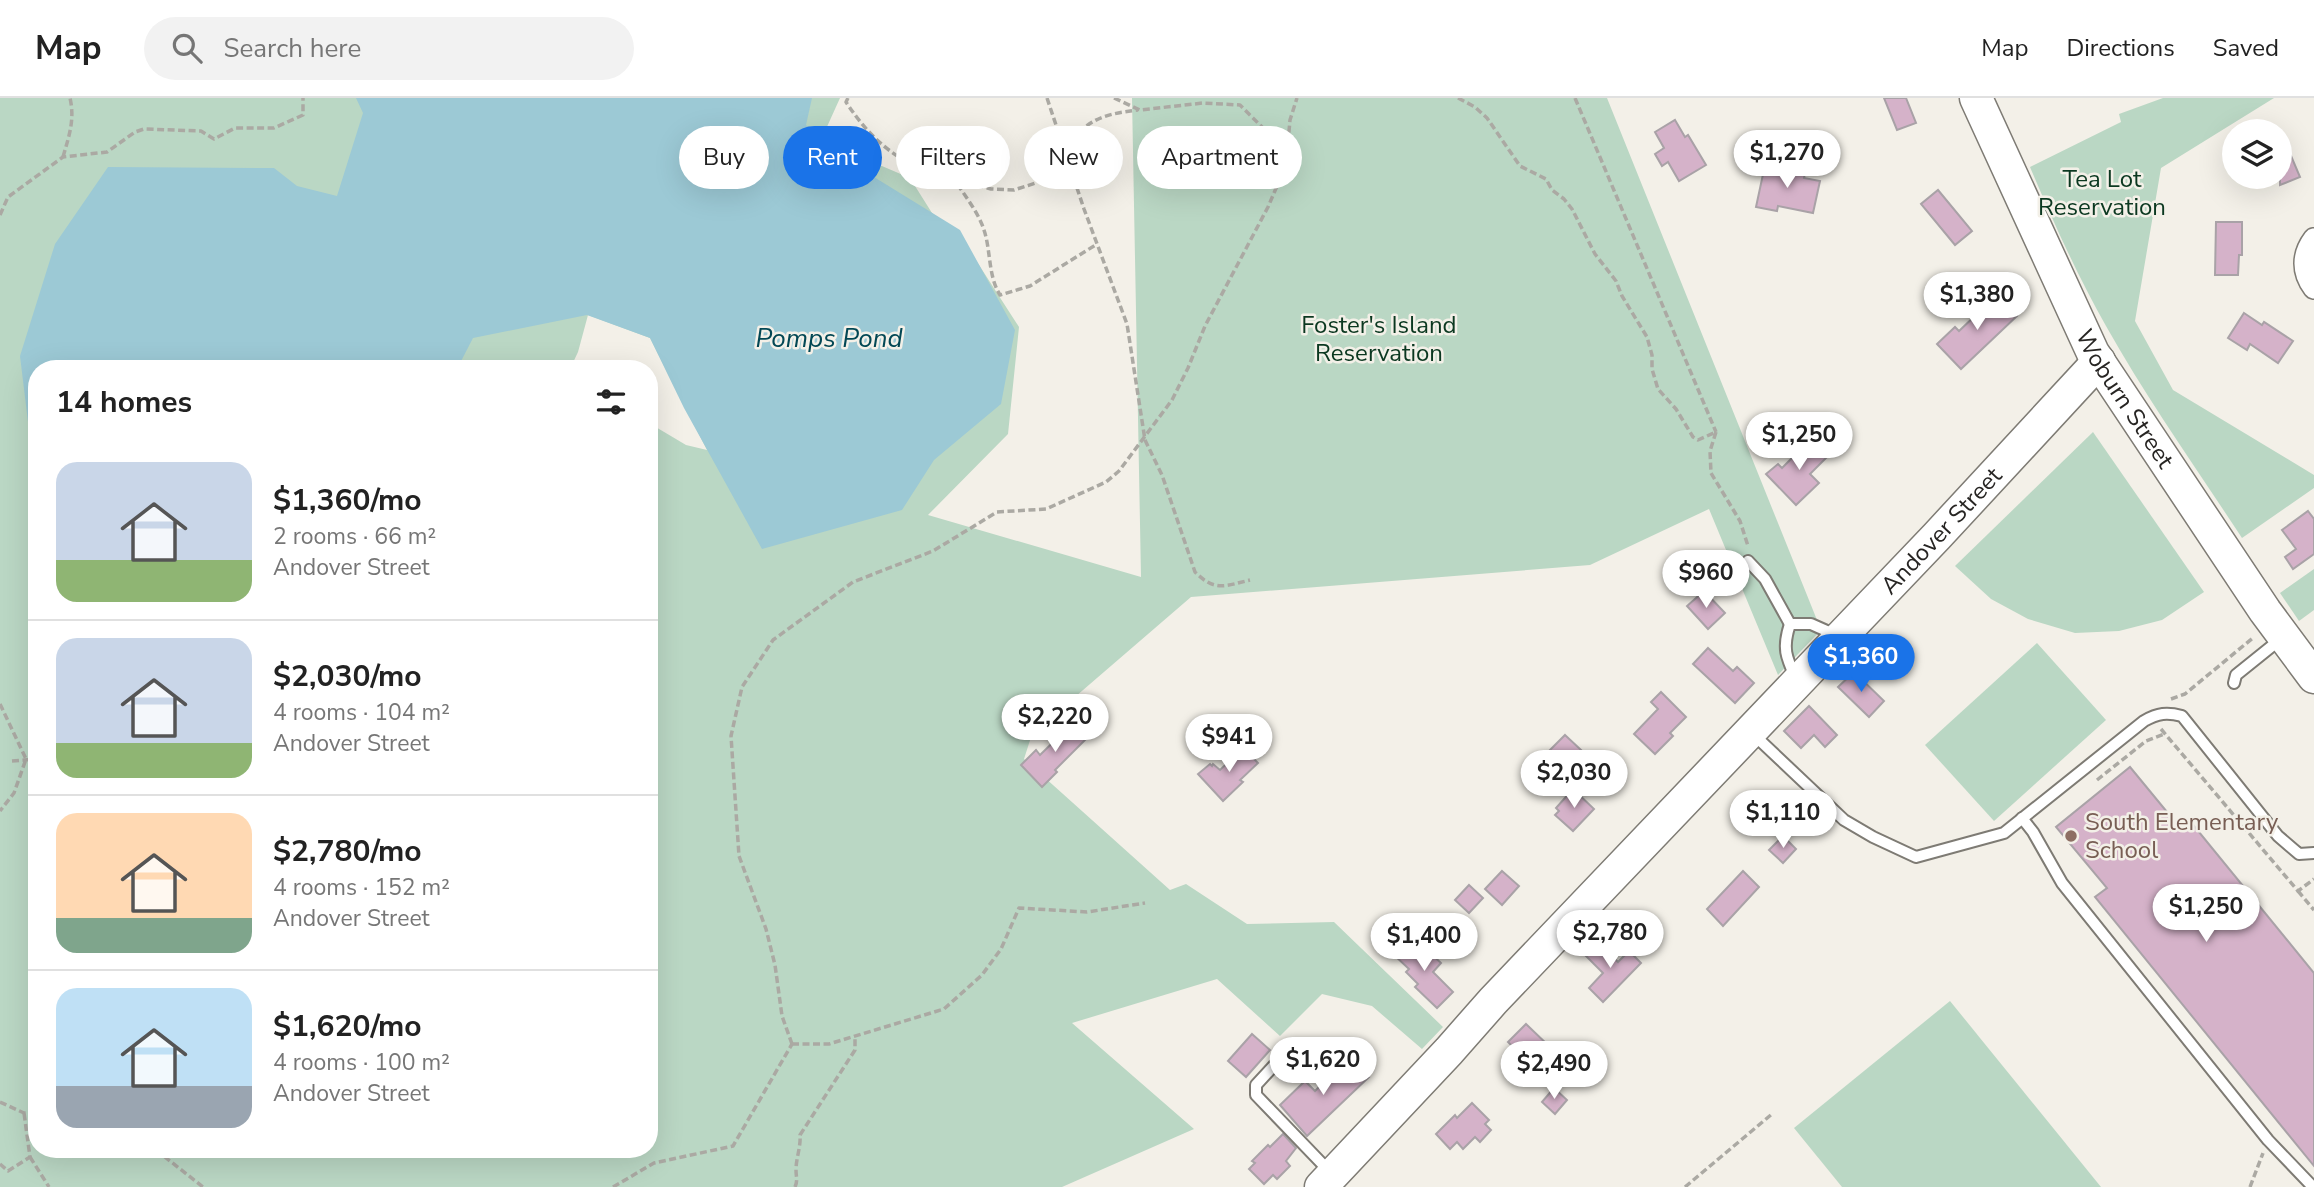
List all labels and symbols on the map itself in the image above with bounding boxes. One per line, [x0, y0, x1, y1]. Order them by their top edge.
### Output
pin: $1,270 [1730, 130, 1844, 190]
park label: Tea Lot Reservation [2038, 163, 2166, 223]
pin: $1,380 [1920, 272, 2034, 332]
park label: Foster's Island Reservation [1301, 309, 1457, 369]
water label: Pomps Pond [755, 321, 903, 356]
street label: Woburn Street [2068, 324, 2182, 475]
pin: $1,250 [1742, 412, 1856, 472]
street label: Andover Street [1874, 460, 2009, 601]
pin: $960 [1665, 550, 1747, 610]
pin: $1,360 [1804, 634, 1918, 694]
pin: $2,220 [998, 694, 1112, 754]
pin: $941 [1188, 714, 1270, 774]
pin: $2,030 [1517, 750, 1631, 810]
pin: $1,110 [1726, 790, 1840, 850]
place label: South Elementary School [2085, 806, 2279, 866]
marker: South Elementary School [2063, 828, 2079, 844]
pin: $1,250 [2149, 884, 2263, 944]
pin: $2,780 [1553, 910, 1667, 970]
pin: $1,400 [1367, 914, 1481, 973]
pin: $1,620 [1266, 1038, 1380, 1097]
pin: $2,490 [1497, 1042, 1611, 1101]

